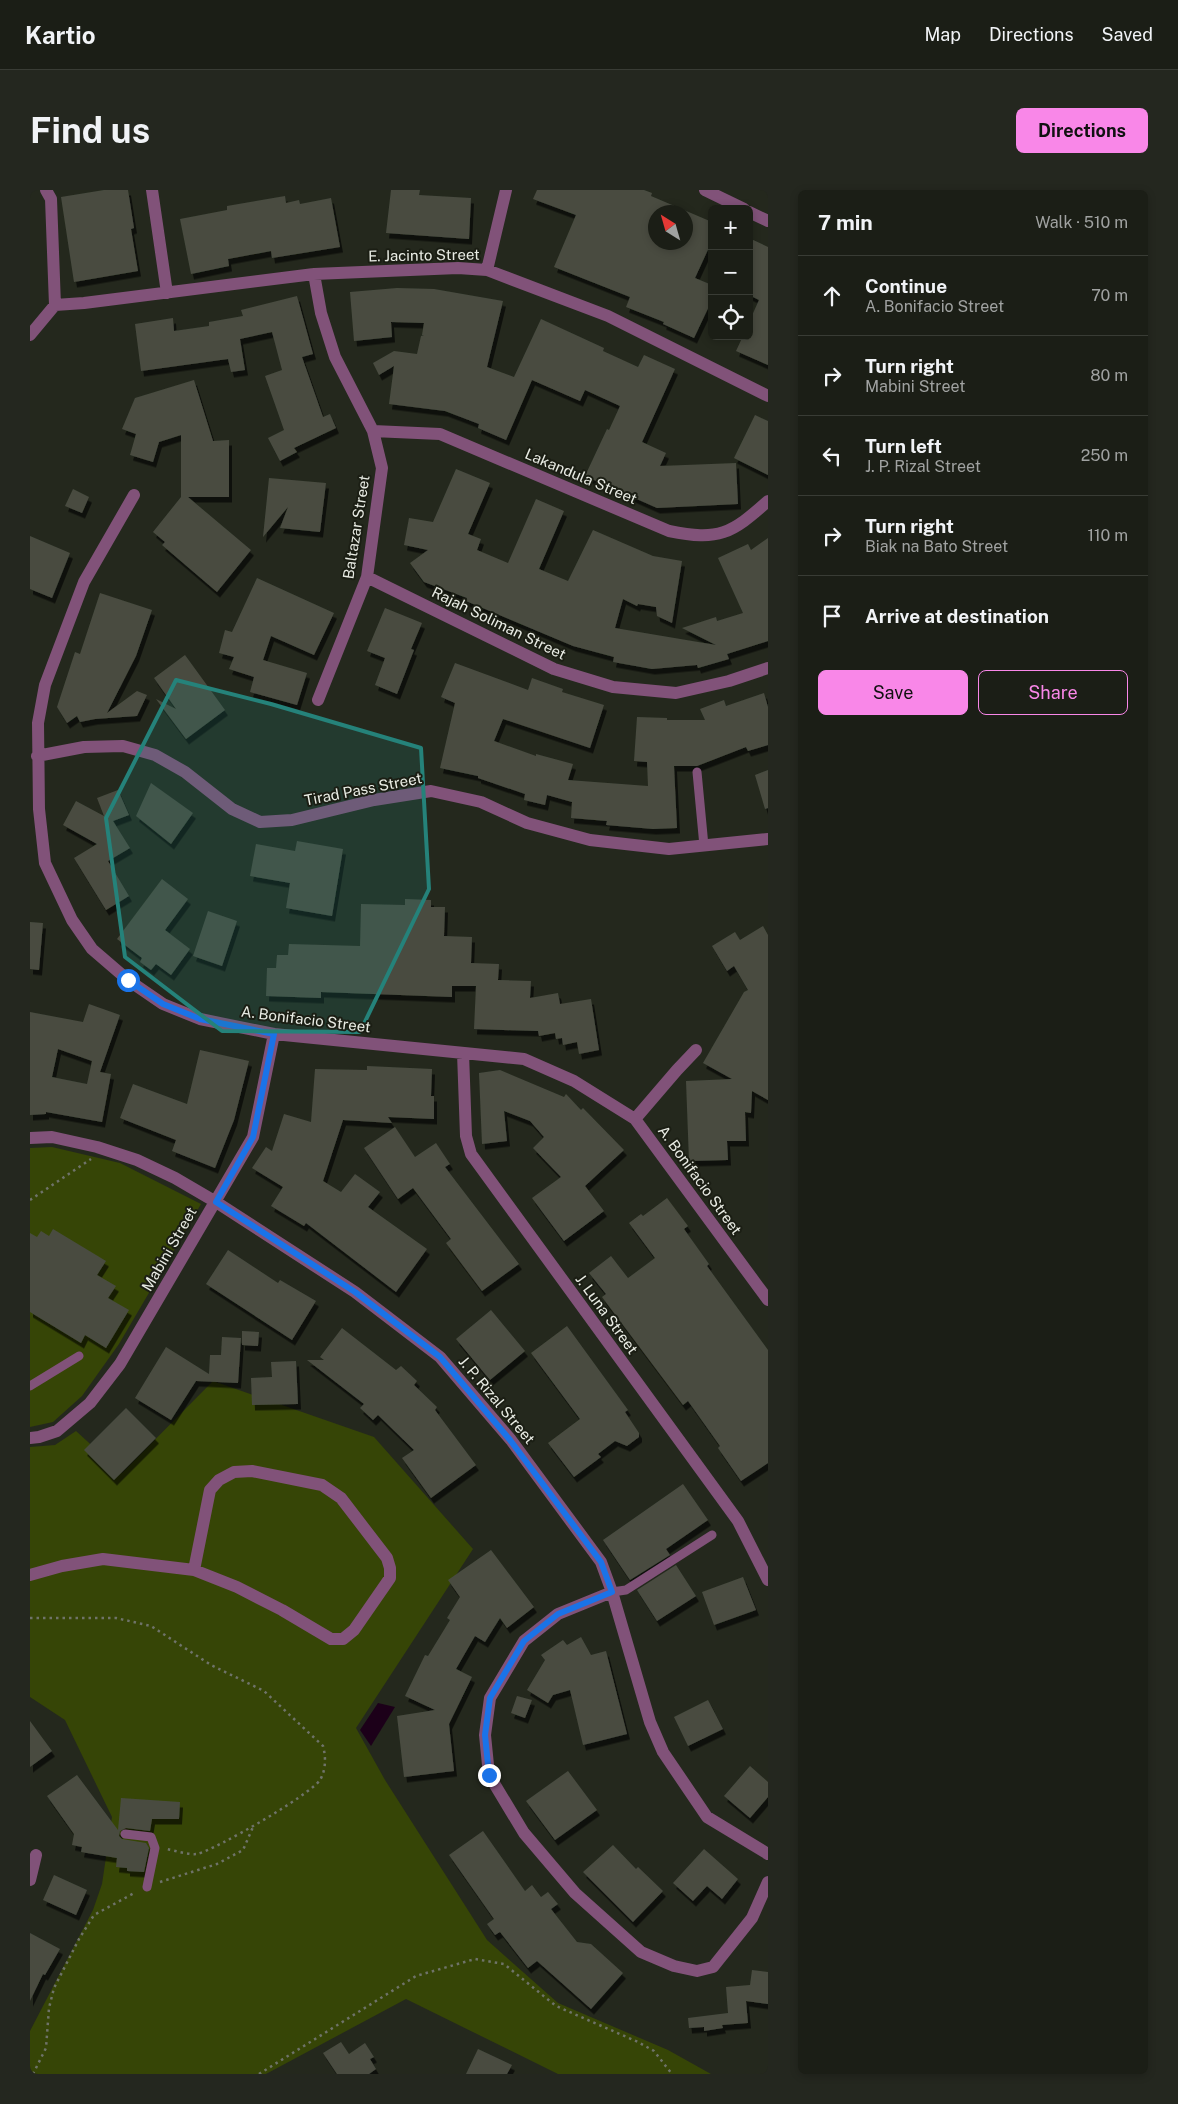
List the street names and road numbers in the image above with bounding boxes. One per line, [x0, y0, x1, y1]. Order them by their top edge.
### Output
street label: E. Jacinto Street [368, 246, 480, 264]
street label: Lakandula Street [523, 445, 640, 507]
street label: Baltazar Street [339, 474, 373, 580]
street label: Rajah Soliman Street [429, 583, 569, 663]
street label: Tirad Pass Street [303, 769, 423, 809]
street label: A. Bonifacio Street [240, 1003, 372, 1035]
street label: A. Bonifacio Street [655, 1122, 745, 1238]
street label: Mabini Street [138, 1204, 200, 1294]
street label: J. Luna Street [572, 1271, 642, 1357]
street label: J. P. Rizal Street [456, 1353, 539, 1447]

